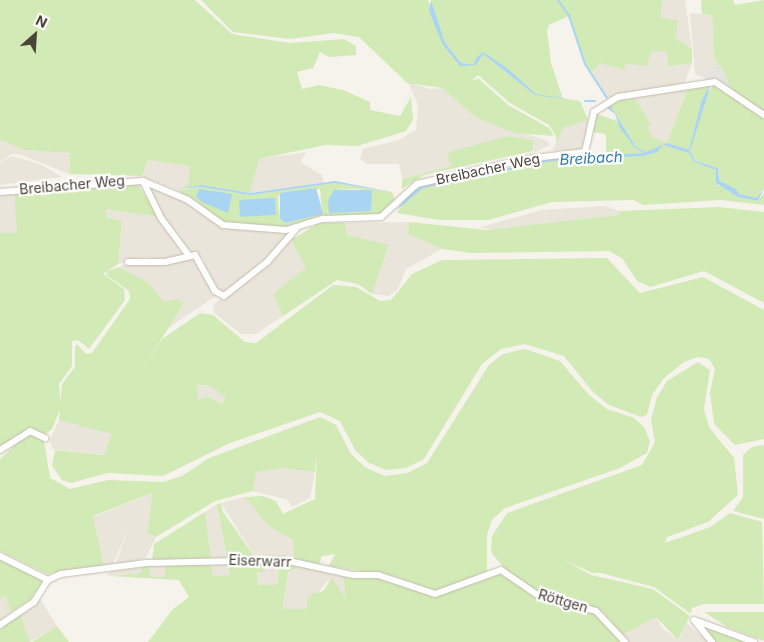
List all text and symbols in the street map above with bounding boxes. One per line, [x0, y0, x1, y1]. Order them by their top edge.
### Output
north arrow [10, 10, 60, 60]
text: N [33, 11, 50, 31]
water label: Breibach [559, 147, 623, 169]
street label: Breibacher Weg [435, 150, 541, 188]
street label: Breibacher Weg [19, 172, 125, 198]
street label: Eiserwarr [228, 552, 292, 570]
street label: Röttgen [536, 586, 590, 616]

